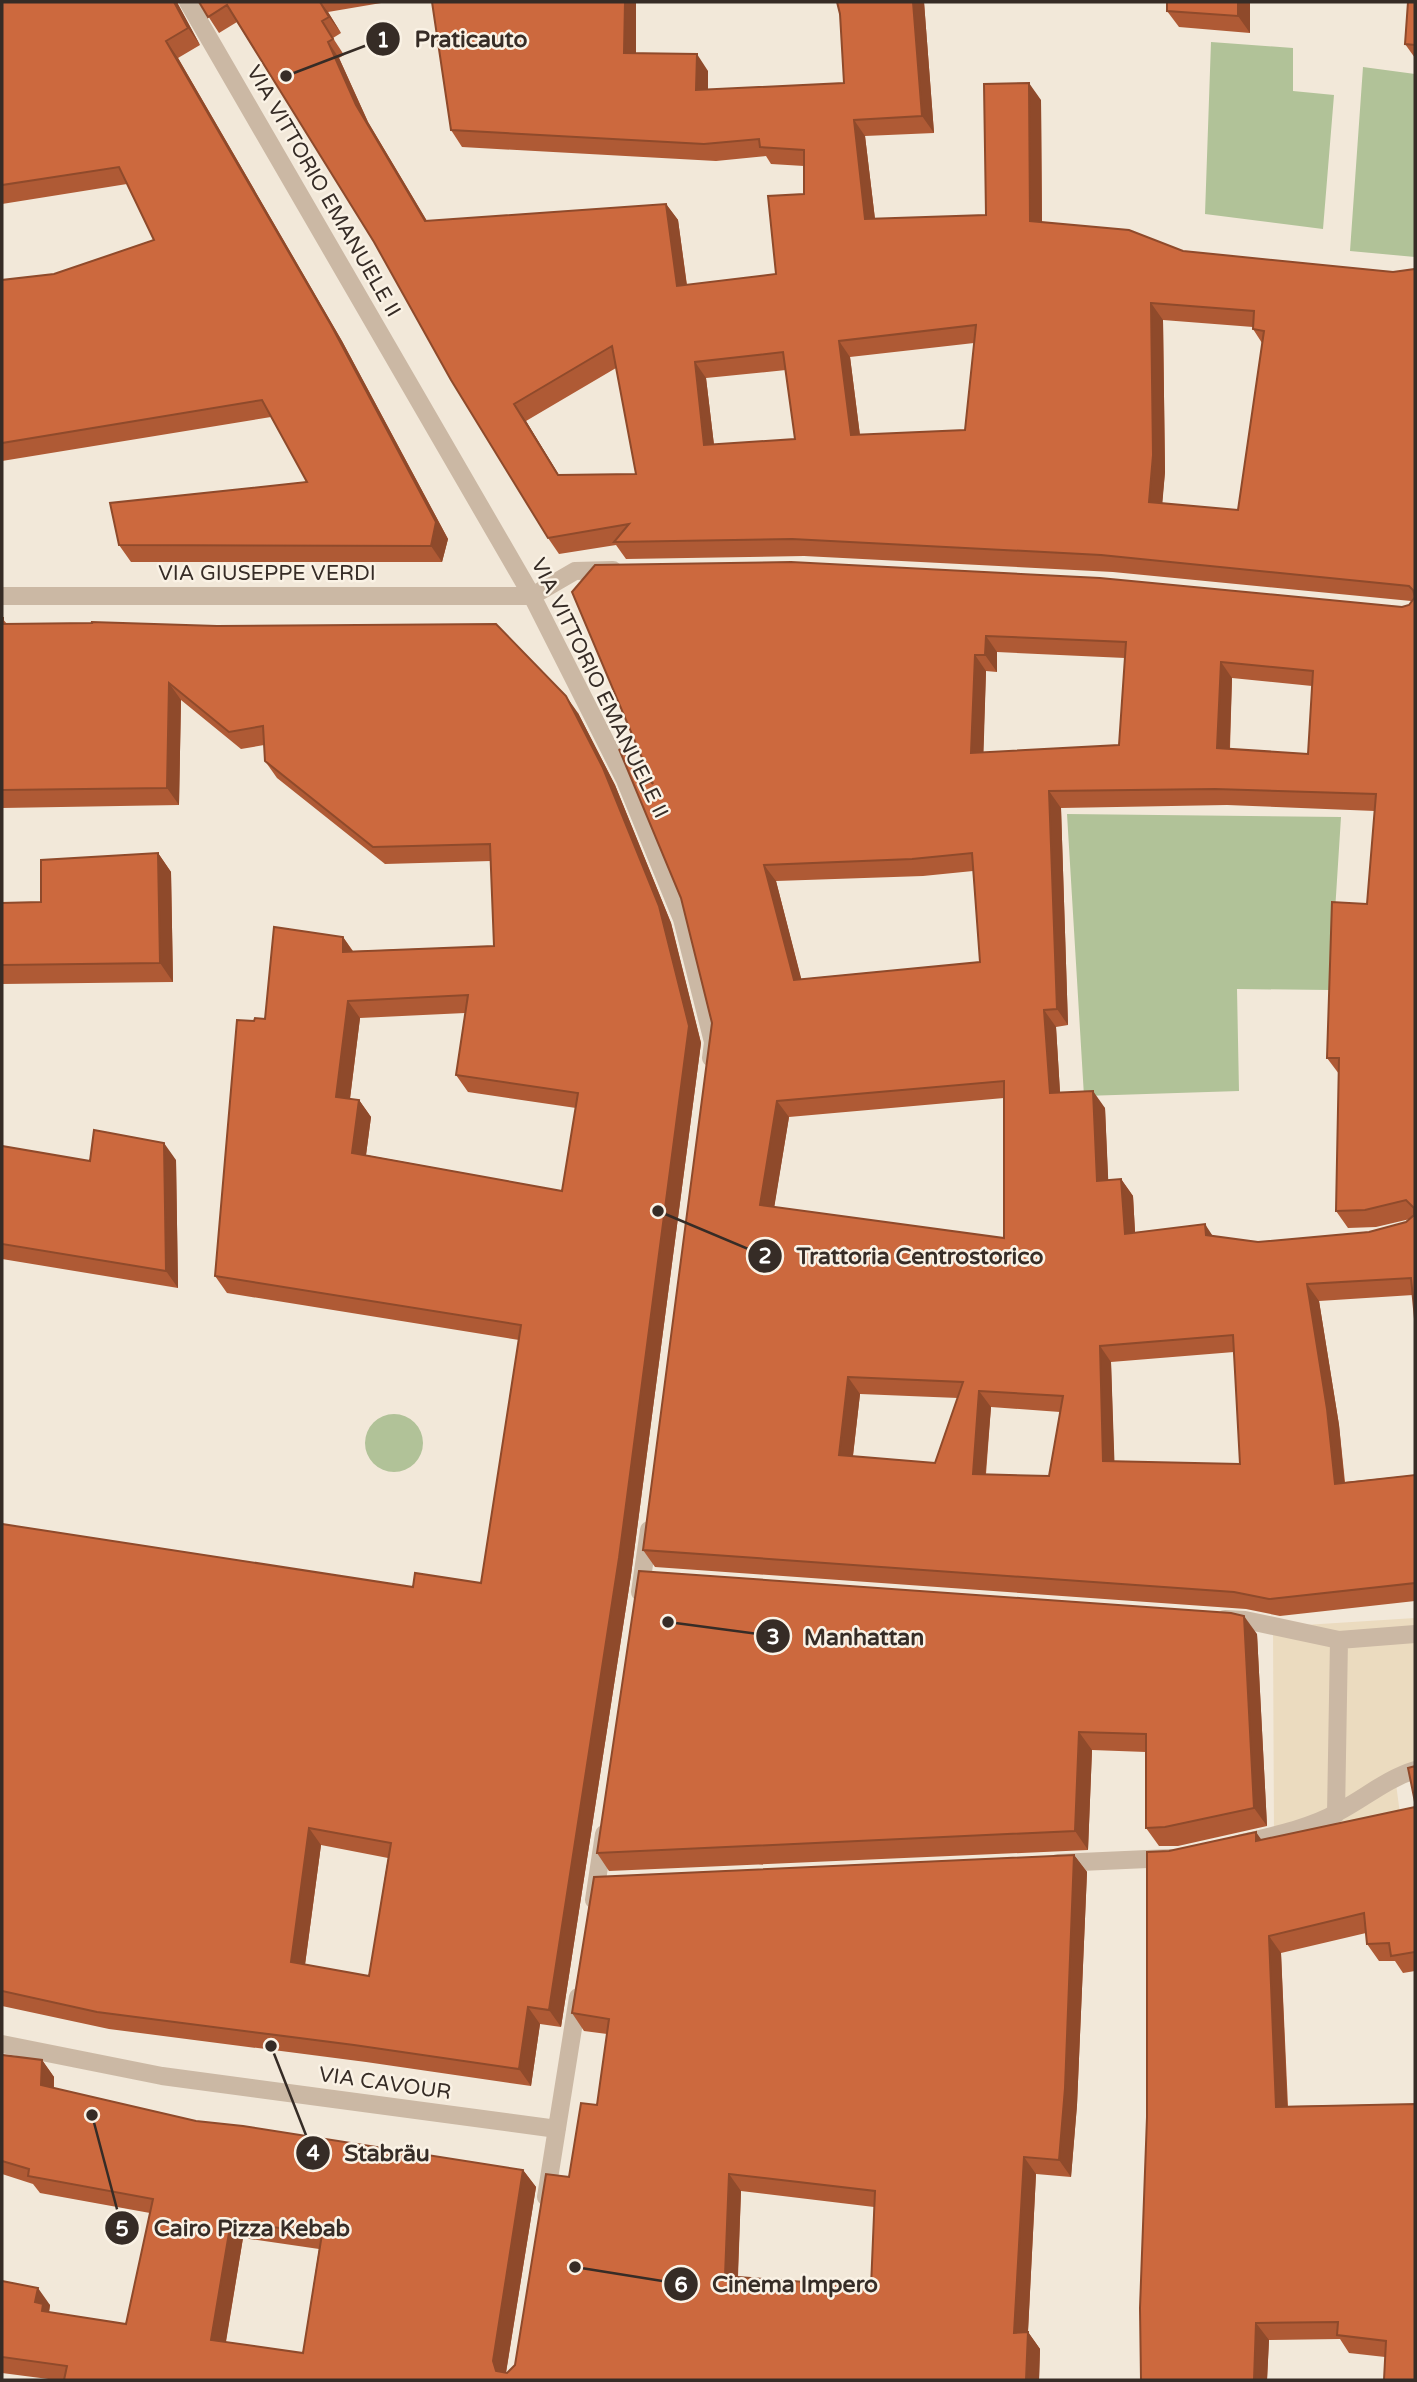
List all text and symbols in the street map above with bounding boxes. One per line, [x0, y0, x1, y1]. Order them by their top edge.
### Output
callout: Praticauto [365, 17, 541, 61]
text: Praticauto [415, 26, 527, 54]
text: 1 [376, 28, 390, 53]
street label: VIA VITTORIO EMANUELE II [241, 61, 406, 321]
street label: VIA VITTORIO EMANUELE II [526, 554, 674, 822]
street label: VIA GIUSEPPE VERDI [158, 561, 376, 586]
callout: Trattoria Centrostorico [747, 1234, 1057, 1278]
text: Trattoria Centrostorico [796, 1243, 1043, 1271]
text: 2 [758, 1244, 772, 1269]
callout: Manhattan [755, 1614, 939, 1658]
text: Manhattan [804, 1624, 924, 1652]
text: 3 [766, 1625, 780, 1650]
street label: VIA CAVOUR [317, 2062, 453, 2105]
callout: Stabräu [296, 2131, 444, 2175]
text: Stabräu [344, 2140, 430, 2168]
text: 4 [306, 2141, 320, 2166]
callout: Cairo Pizza Kebab [105, 2206, 364, 2250]
text: Cairo Pizza Kebab [154, 2215, 350, 2243]
text: 5 [115, 2217, 129, 2242]
callout: Cinema Impero [663, 2262, 892, 2306]
text: Cinema Impero [712, 2271, 878, 2299]
text: 6 [674, 2273, 688, 2298]

